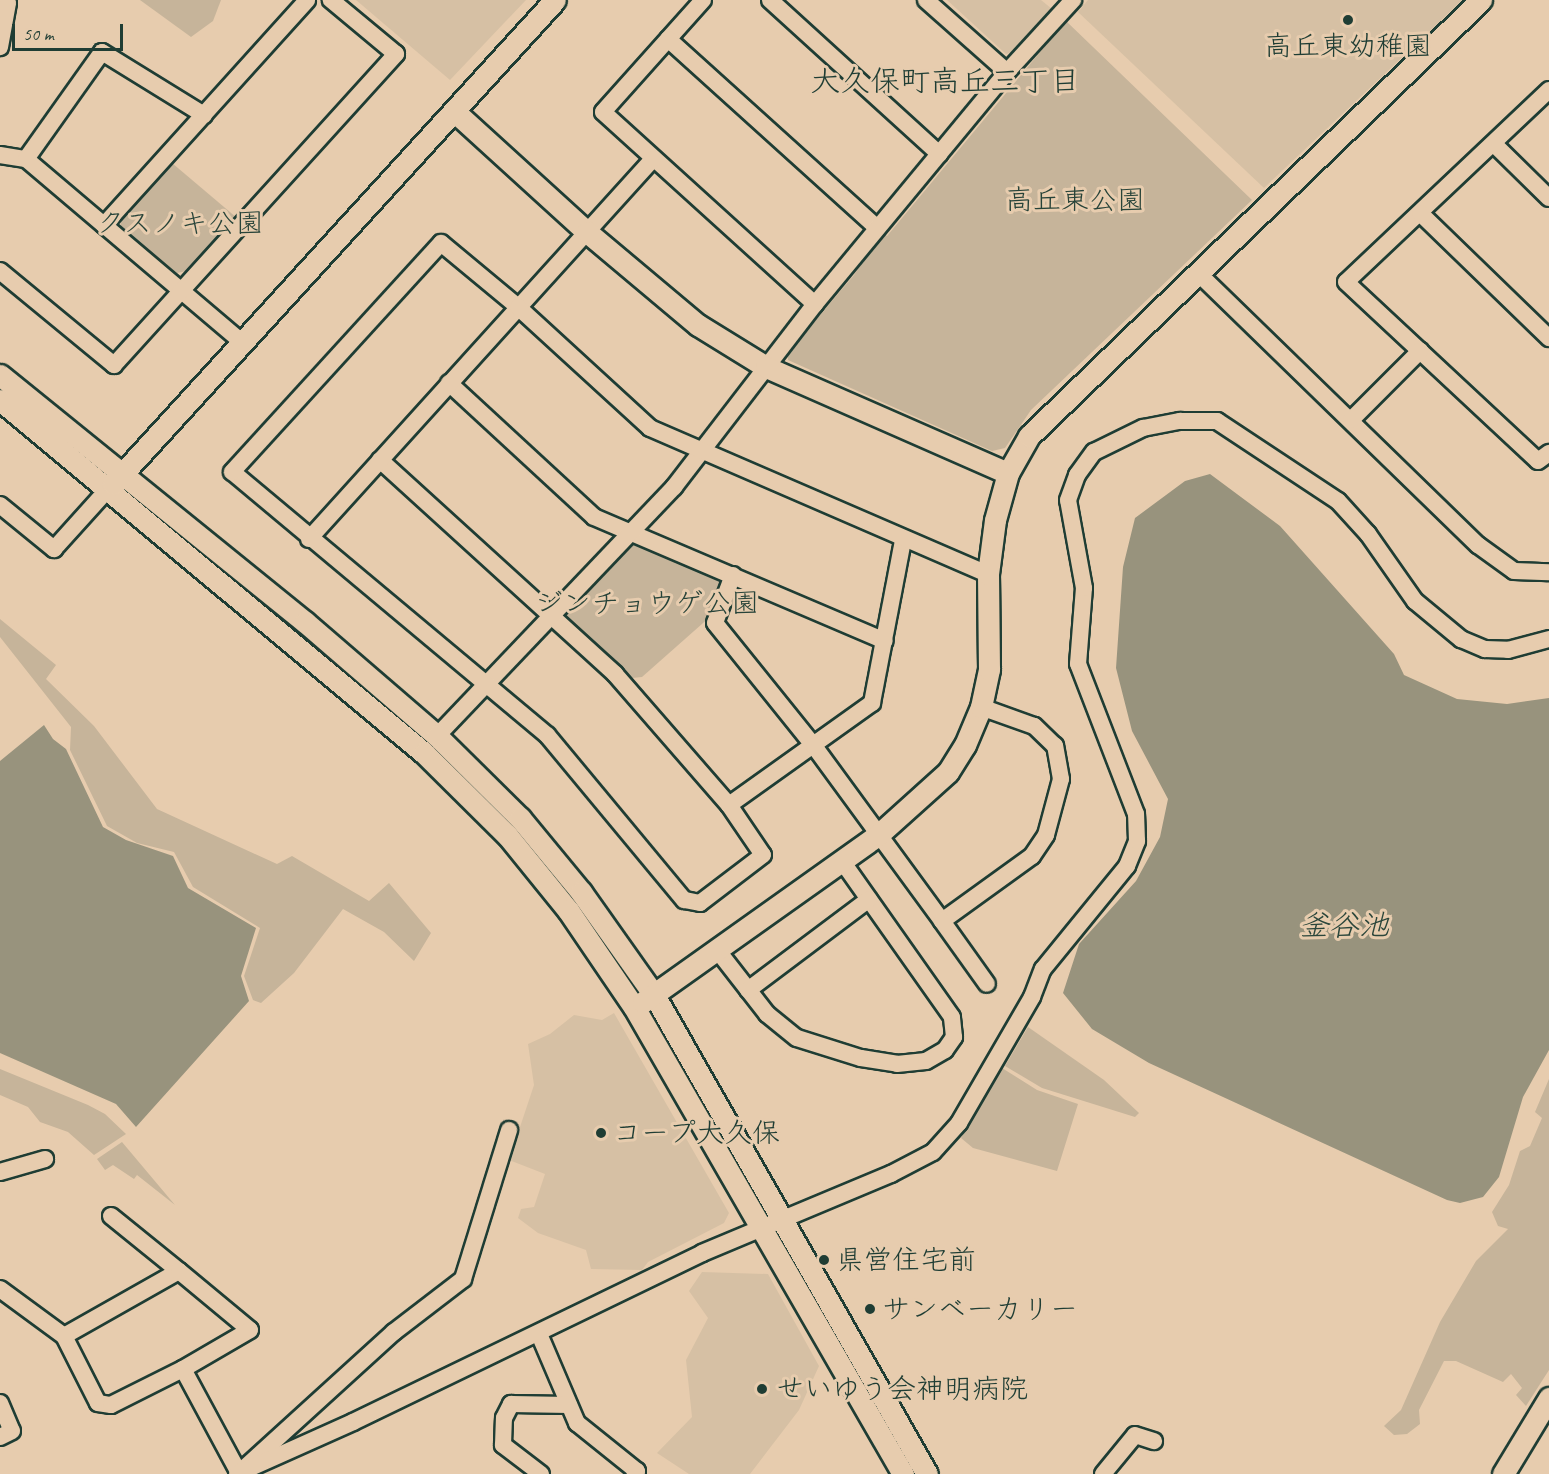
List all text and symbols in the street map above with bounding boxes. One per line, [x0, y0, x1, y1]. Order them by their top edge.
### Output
scale bar [15, 12, 126, 50]
marker: 高丘東幼稚園 [1341, 13, 1355, 27]
text: 50 m [23, 23, 54, 45]
place label: 高丘東幼稚園 [1264, 29, 1432, 63]
district label: 大久保町高丘三丁目 [810, 63, 1080, 99]
park label: 高丘東公園 [1005, 183, 1145, 217]
park label: クスノキ公園 [96, 206, 264, 240]
park label: ジンチョウゲ公園 [535, 586, 759, 620]
water label: 釜谷池 [1299, 907, 1389, 943]
place label: コープ大久保 [613, 1116, 781, 1150]
marker: コープ大久保 [594, 1126, 608, 1140]
place label: 県営住宅前 [836, 1243, 976, 1277]
marker: 県営住宅前 [817, 1253, 831, 1267]
place label: サンベーカリー [882, 1292, 1078, 1326]
marker: サンベーカリー [863, 1302, 877, 1316]
place label: せいゆう会神明病院 [776, 1372, 1028, 1406]
marker: せいゆう会神明病院 [753, 1380, 771, 1398]

